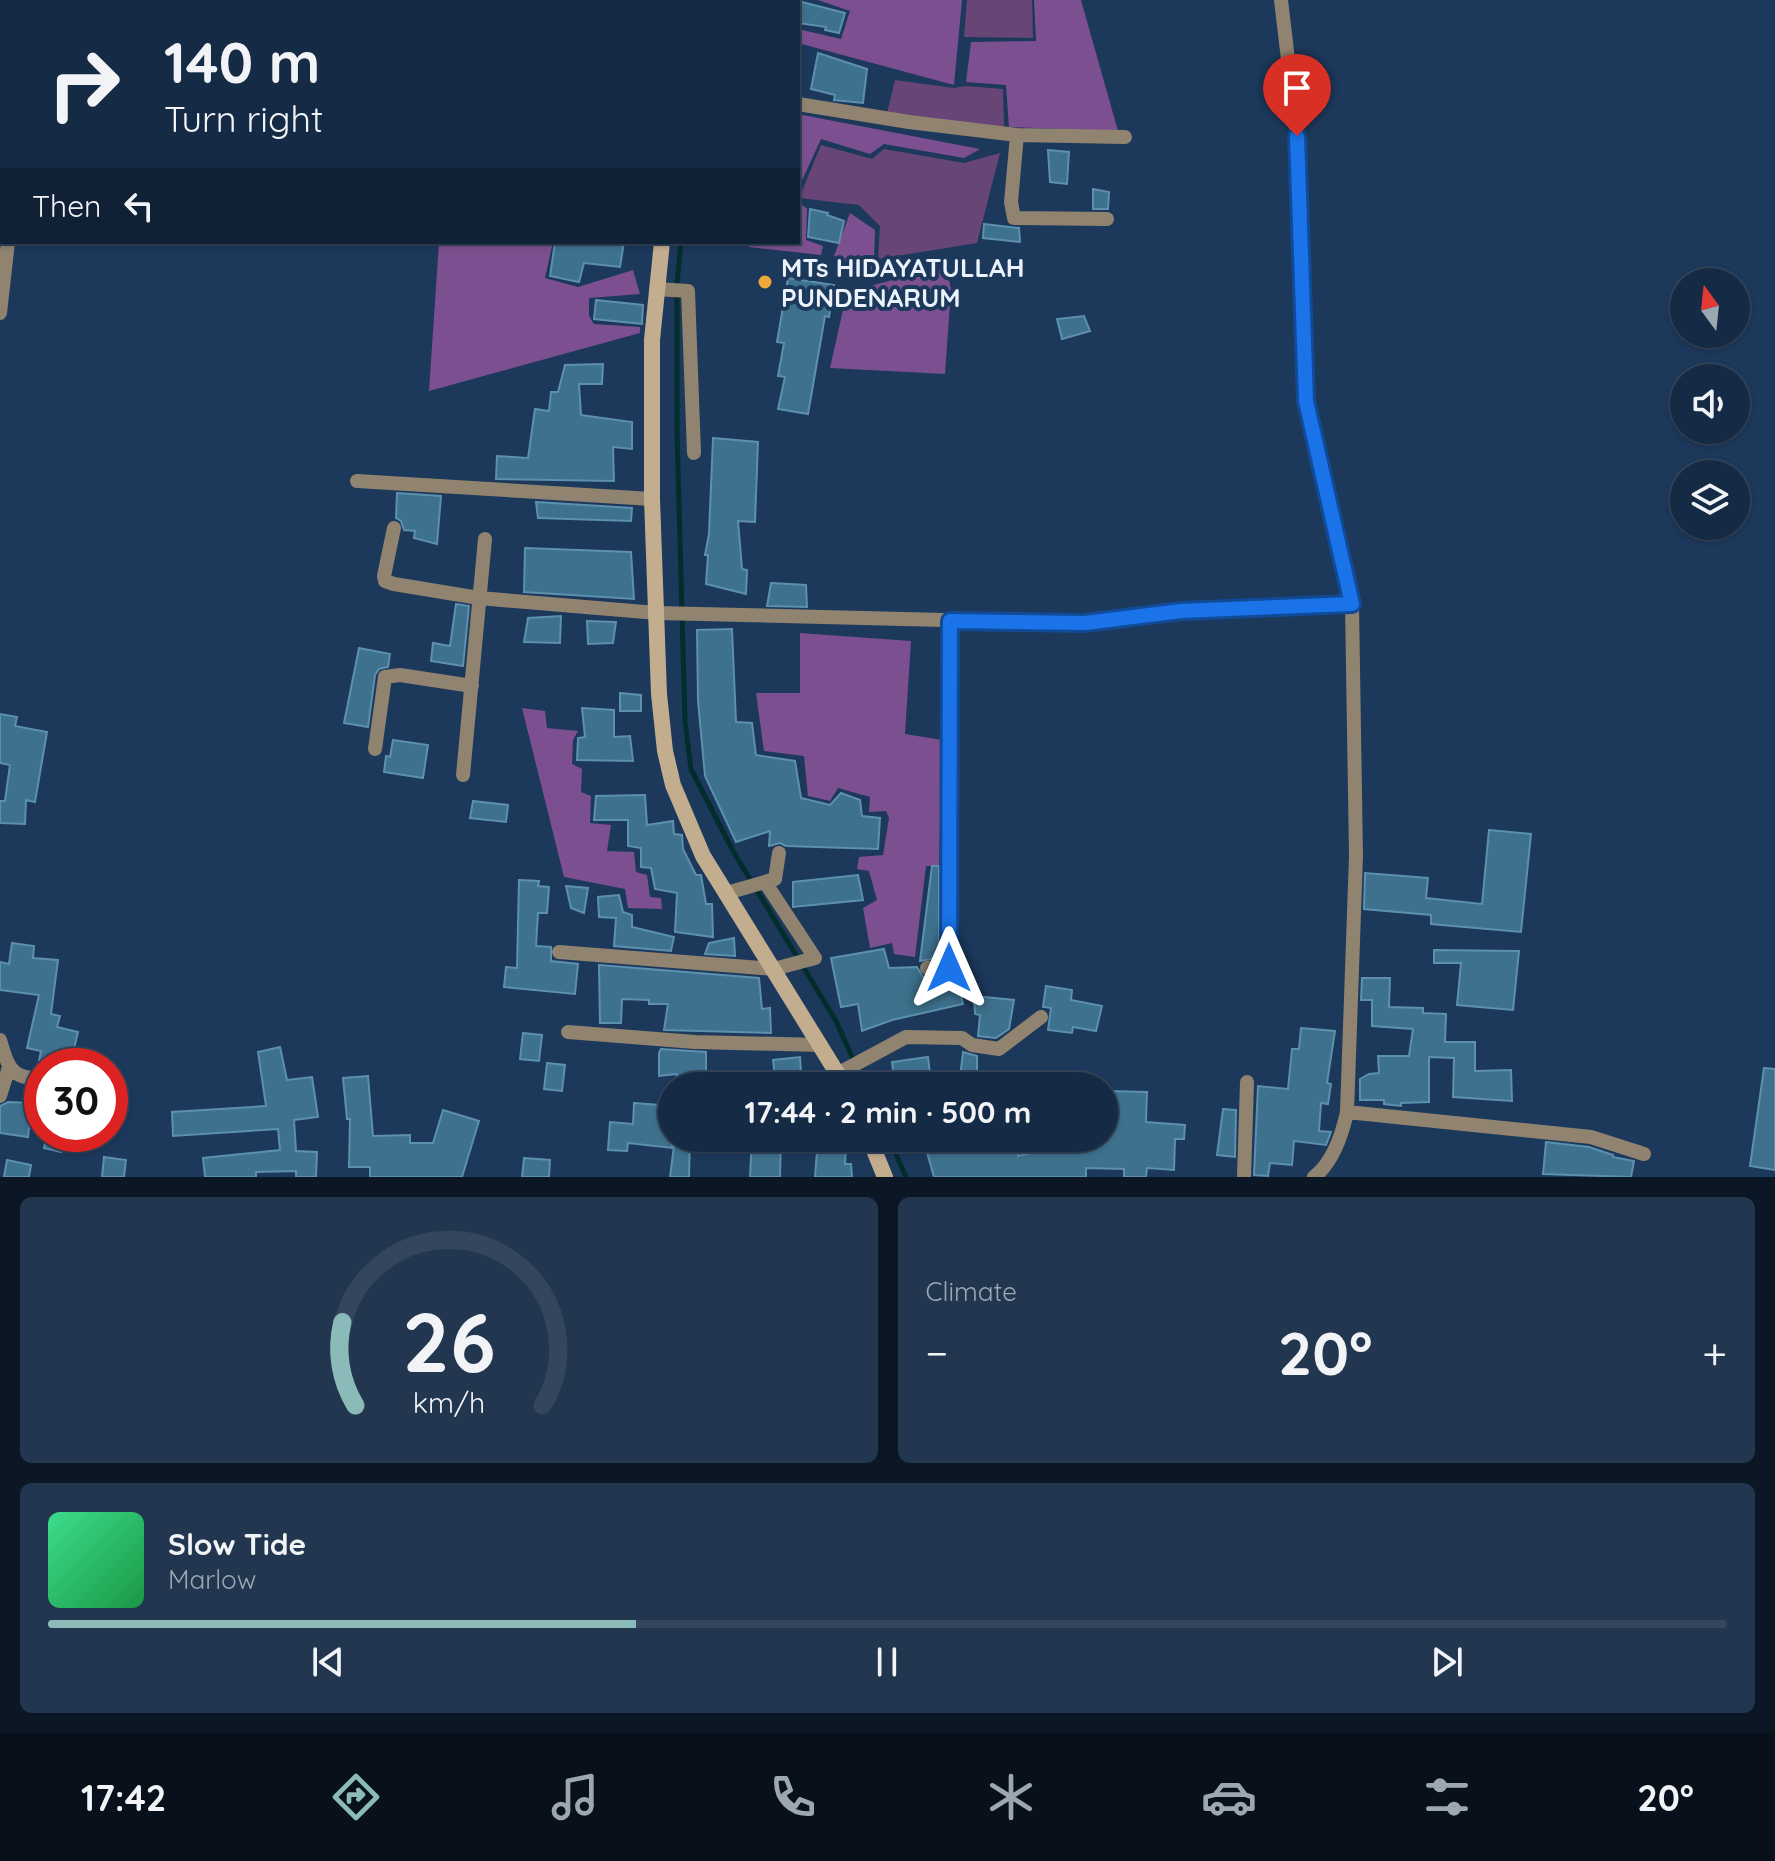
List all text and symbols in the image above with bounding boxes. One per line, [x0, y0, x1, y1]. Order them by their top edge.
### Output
text: 140 m [164, 27, 320, 97]
icon: right [32, 32, 136, 136]
pin [1263, 54, 1331, 136]
icon: arrive [1275, 66, 1319, 110]
text: Turn right [164, 96, 323, 141]
icon: left [117, 184, 161, 228]
text: Then [32, 187, 101, 225]
place label: MTs HIDAYATULLAH PUNDENARUM [781, 251, 1024, 314]
north arrow [1670, 268, 1750, 348]
map controls [1670, 268, 1750, 540]
marker: MTs HIDAYATULLAH PUNDENARUM [756, 273, 774, 291]
button: sound [1670, 364, 1750, 444]
button: layers [1670, 460, 1750, 540]
position arrow [907, 926, 991, 1010]
speed limit sign: 30 [24, 1048, 128, 1152]
text: 17:44 · 2 min · 500 m [745, 1093, 1031, 1131]
text: Climate [926, 1275, 1017, 1308]
text: 26 [402, 1289, 495, 1393]
text: 20° [1278, 1315, 1373, 1390]
text: − [926, 1325, 948, 1380]
text: + [1702, 1325, 1727, 1380]
text: km/h [412, 1384, 485, 1420]
text: Slow Tide [168, 1525, 306, 1563]
text: Marlow [168, 1563, 256, 1596]
icon: previous [306, 1640, 350, 1684]
icon: pause [865, 1640, 909, 1684]
icon: next [1425, 1640, 1469, 1684]
icon: directions [328, 1769, 384, 1825]
icon: music [547, 1769, 603, 1825]
icon: phone [765, 1769, 821, 1825]
icon: climate [983, 1769, 1039, 1825]
icon: car [1201, 1769, 1257, 1825]
icon: filters [1419, 1769, 1475, 1825]
text: 17:42 [81, 1775, 166, 1820]
text: 20° [1637, 1775, 1694, 1820]

